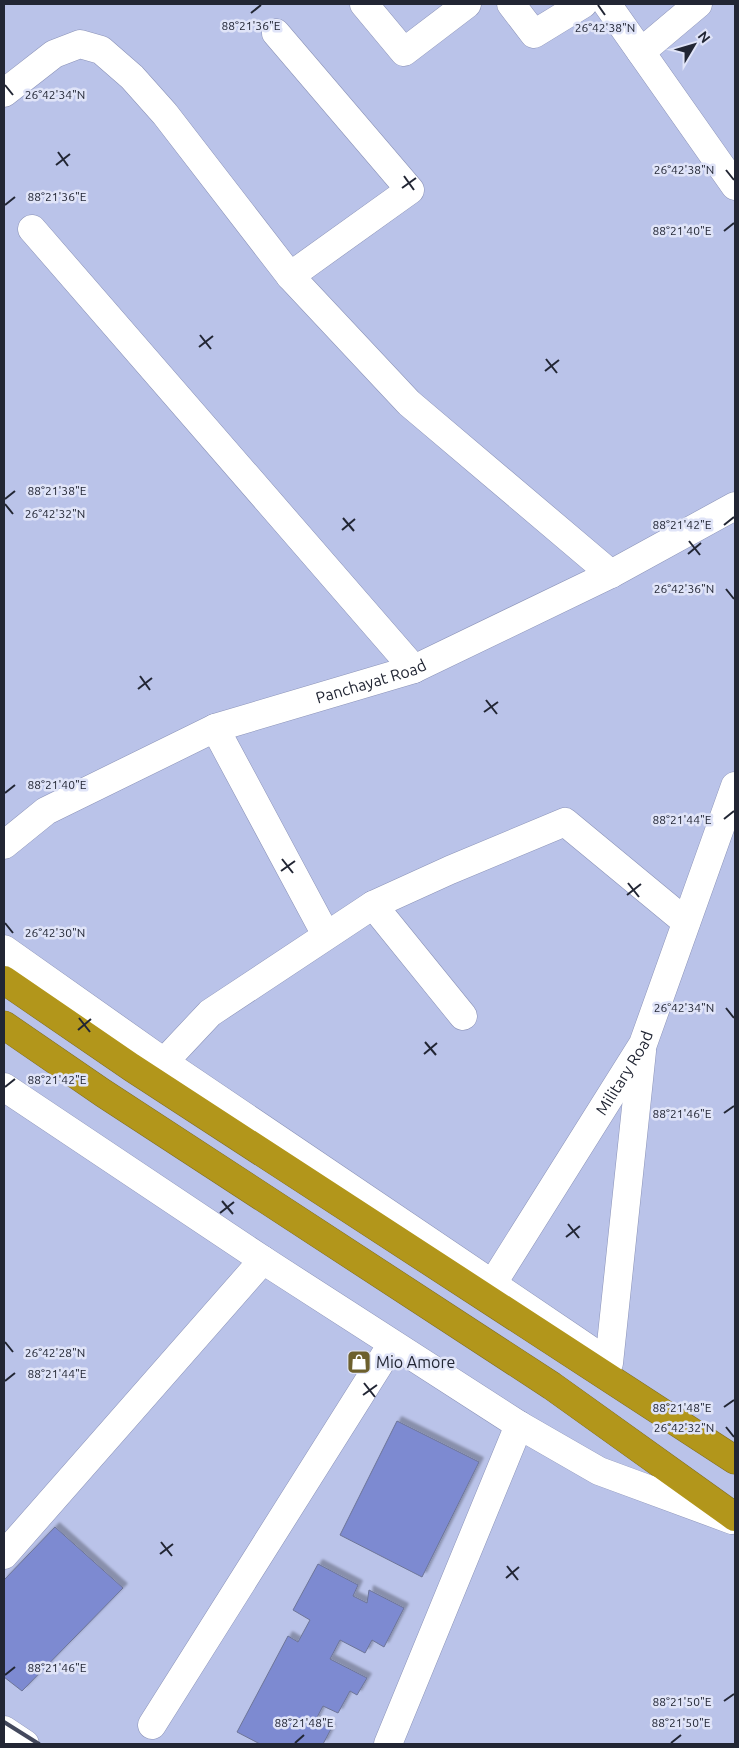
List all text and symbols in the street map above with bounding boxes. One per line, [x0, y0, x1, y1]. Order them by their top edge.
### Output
text: 88°21'36"E [222, 19, 281, 32]
north arrow [669, 20, 719, 70]
text: 26°42'38"N [575, 21, 635, 34]
text: N [695, 28, 714, 46]
text: 26°42'34"N [25, 88, 85, 101]
text: 26°42'38"N [654, 163, 714, 176]
text: 88°21'36"E [28, 190, 87, 203]
text: 88°21'40"E [653, 224, 712, 237]
text: 88°21'38"E [28, 484, 87, 497]
text: 26°42'32"N [25, 507, 85, 520]
text: 88°21'42"E [653, 518, 712, 531]
text: 26°42'36"N [654, 582, 714, 595]
street label: Panchayat Road [314, 656, 429, 707]
text: 88°21'40"E [28, 778, 87, 791]
text: 88°21'44"E [653, 813, 712, 826]
text: 26°42'30"N [25, 926, 85, 939]
text: 26°42'34"N [654, 1001, 714, 1014]
street label: Military Road [592, 1028, 656, 1118]
text: 88°21'42"E [28, 1073, 87, 1086]
text: 88°21'46"E [653, 1107, 712, 1120]
text: 26°42'28"N [25, 1346, 85, 1359]
shop icon: Mio Amore [346, 1349, 372, 1375]
place label: Mio Amore [376, 1353, 455, 1371]
text: 88°21'44"E [28, 1367, 87, 1380]
text: 88°21'48"E [653, 1401, 712, 1414]
text: 26°42'32"N [654, 1421, 714, 1434]
text: 88°21'46"E [28, 1661, 87, 1674]
text: 88°21'50"E [653, 1695, 712, 1708]
text: 88°21'48"E [275, 1716, 334, 1729]
text: 88°21'50"E [652, 1716, 711, 1729]

